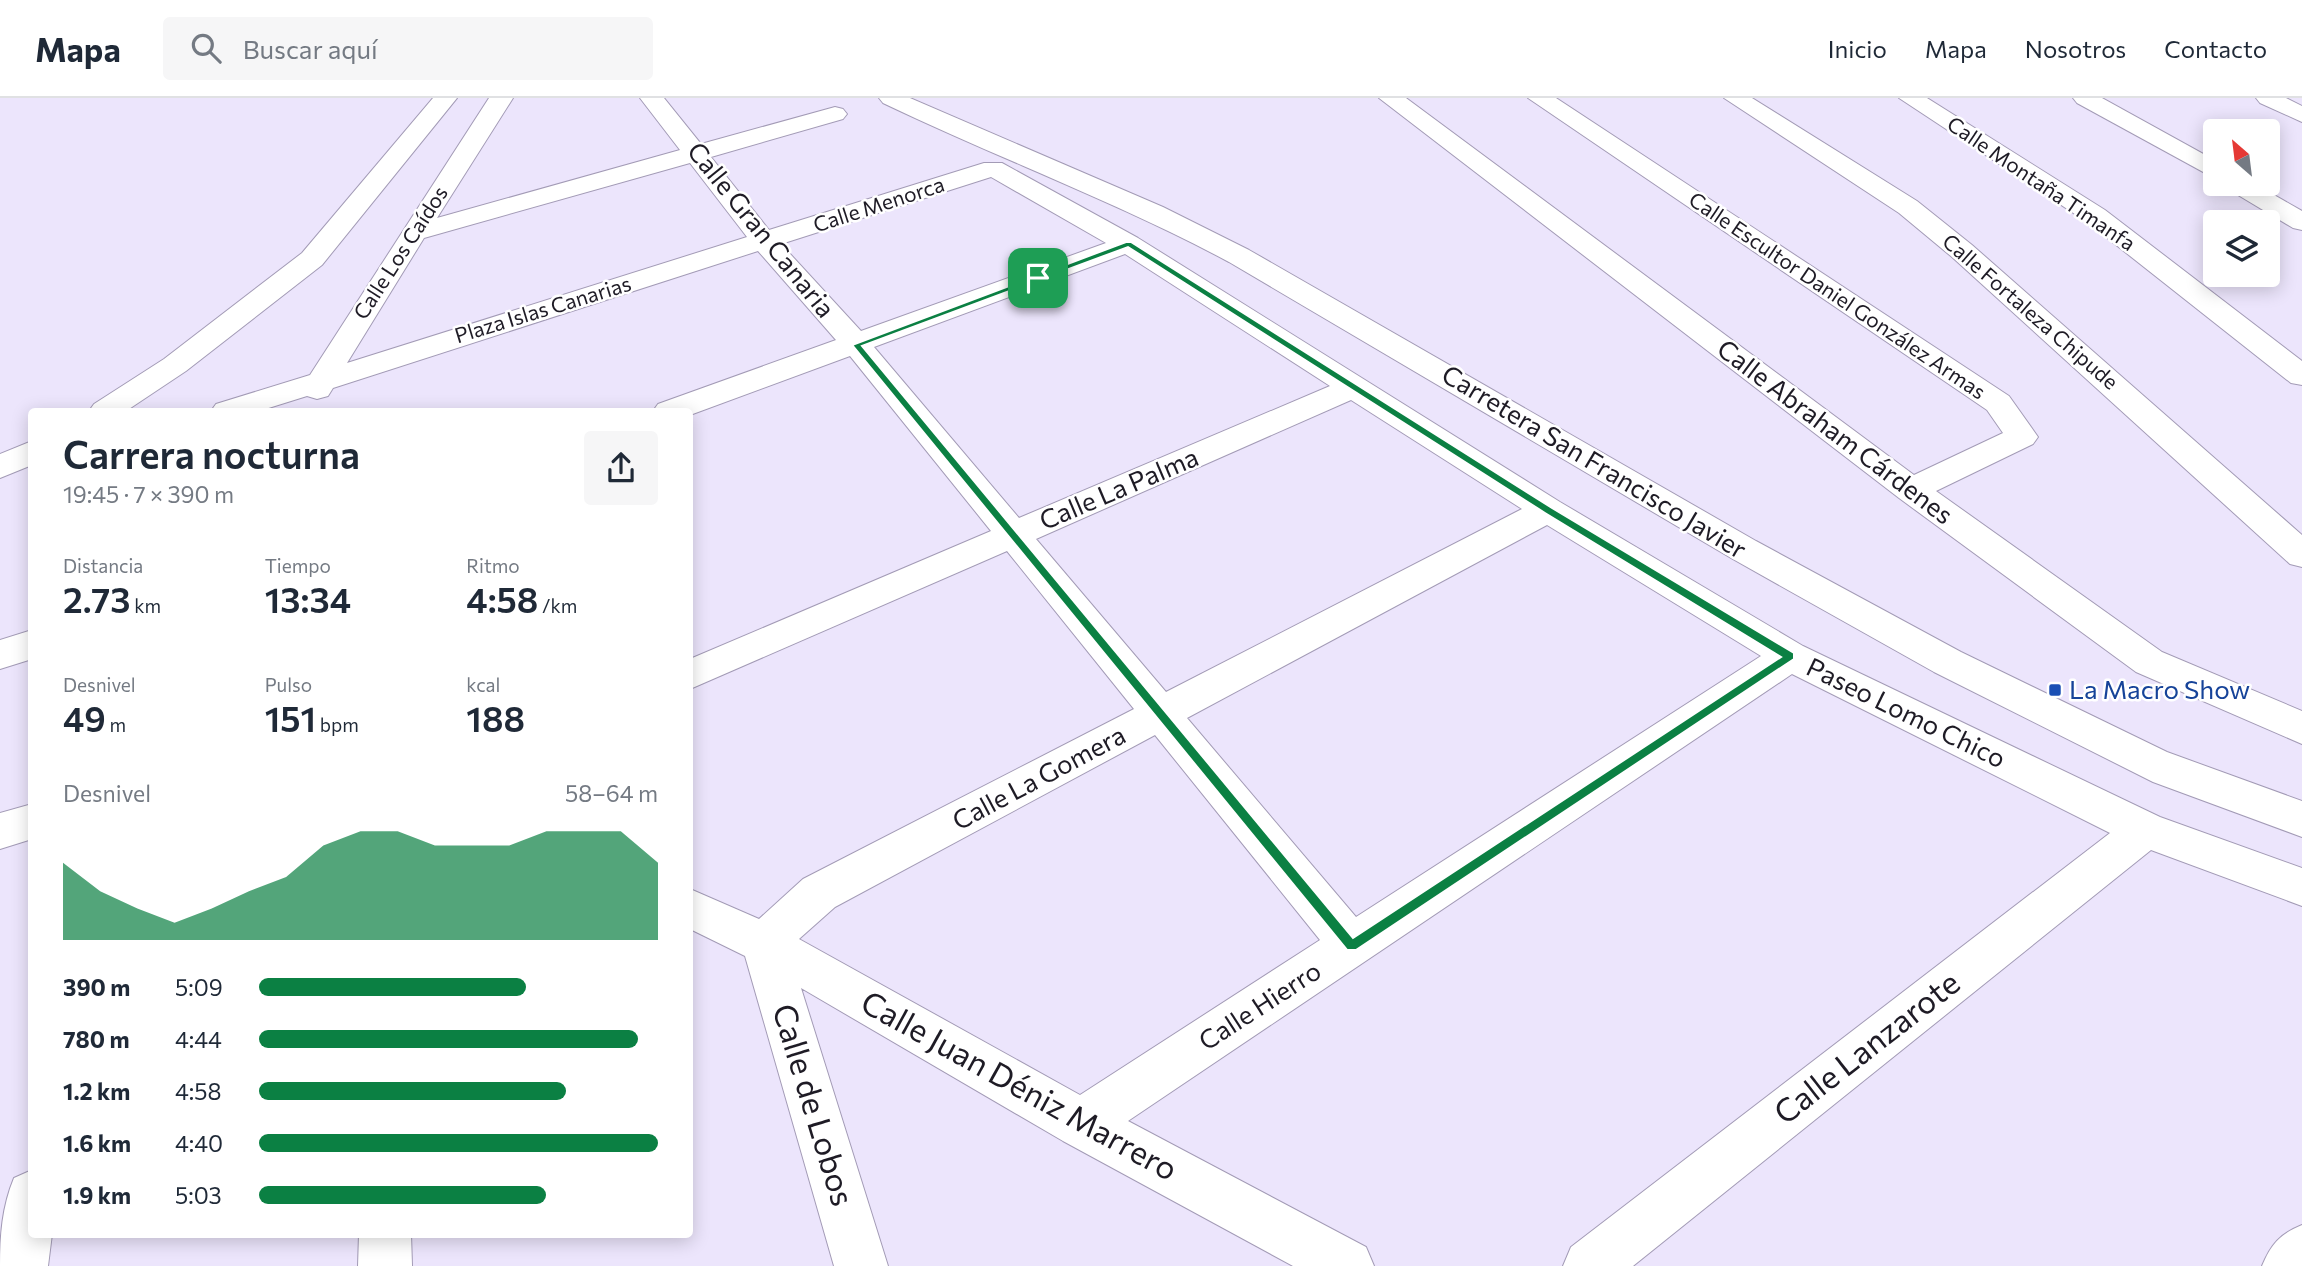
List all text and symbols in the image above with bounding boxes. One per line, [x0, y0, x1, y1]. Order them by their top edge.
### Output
search box [163, 17, 653, 80]
text: Mapa [35, 28, 121, 69]
icon: search [187, 29, 225, 67]
text: Buscar aquí [243, 33, 378, 64]
text: Inicio [1828, 34, 1887, 63]
text: Mapa [1925, 34, 1987, 63]
text: Nosotros [2025, 34, 2126, 63]
text: Contacto [2164, 34, 2267, 63]
street label: Calle Montaña Timanfa [1943, 110, 2141, 255]
north arrow [2203, 119, 2280, 196]
map controls [2203, 119, 2280, 287]
street label: Calle Gran Canaria [682, 135, 842, 323]
street label: Calle Menorca [810, 171, 947, 237]
street label: Calle Los Caídos [347, 181, 452, 324]
street label: Calle Escultor Daniel González Armas [1685, 186, 1991, 404]
button: layers [2203, 210, 2280, 287]
street label: Calle Fortaleza Chipude [1938, 228, 2124, 394]
pin [1008, 248, 1068, 308]
icon: arrive [1019, 259, 1057, 297]
street label: Plaza Islas Canarias [451, 270, 634, 347]
street label: Calle Abraham Cárdenes [1712, 332, 1960, 530]
street label: Carretera San Francisco Javier [1437, 357, 1753, 564]
text: Carrera nocturna [63, 430, 360, 477]
button: share [584, 431, 658, 505]
street label: Calle La Palma [1034, 440, 1203, 535]
text: 19:45 · 7 × 390 m [63, 480, 234, 508]
text: Distancia [63, 554, 143, 577]
text: Tiempo [265, 554, 331, 577]
text: Ritmo [466, 554, 520, 577]
text: 2.73 [63, 577, 131, 620]
text: 13:34 [265, 577, 351, 620]
text: 4:58 [466, 577, 538, 620]
text: km [131, 594, 161, 617]
text: /km [538, 594, 577, 617]
street label: Paseo Lomo Chico [1802, 650, 2011, 773]
text: Desnivel [63, 673, 136, 696]
text: Pulso [265, 673, 312, 696]
text: kcal [466, 673, 500, 696]
place label: La Macro Show [2069, 673, 2250, 704]
marker: La Macro Show [2047, 682, 2063, 698]
text: 49 [63, 696, 106, 739]
text: 151 [265, 696, 316, 739]
text: 188 [466, 696, 525, 739]
text: m [106, 713, 126, 736]
text: bpm [316, 713, 359, 736]
street label: Calle La Gomera [946, 718, 1130, 835]
text: Desnivel [63, 779, 151, 807]
text: 58–64 m [565, 779, 658, 807]
street label: Calle Hierro [1192, 954, 1326, 1056]
street label: Calle Lanzarote [1765, 961, 1967, 1131]
text: 390 m [63, 973, 130, 1001]
text: 5:09 [175, 973, 223, 1001]
street label: Calle Juan Déniz Marrero [855, 981, 1185, 1188]
street label: Calle de Lobos [765, 999, 865, 1210]
text: 780 m [63, 1025, 129, 1053]
text: 4:44 [175, 1025, 222, 1053]
text: 1.2 km [63, 1077, 130, 1105]
text: 4:58 [175, 1077, 221, 1105]
text: 1.6 km [63, 1129, 131, 1157]
text: 4:40 [175, 1129, 223, 1157]
text: 1.9 km [63, 1181, 131, 1209]
text: 5:03 [175, 1181, 222, 1209]

